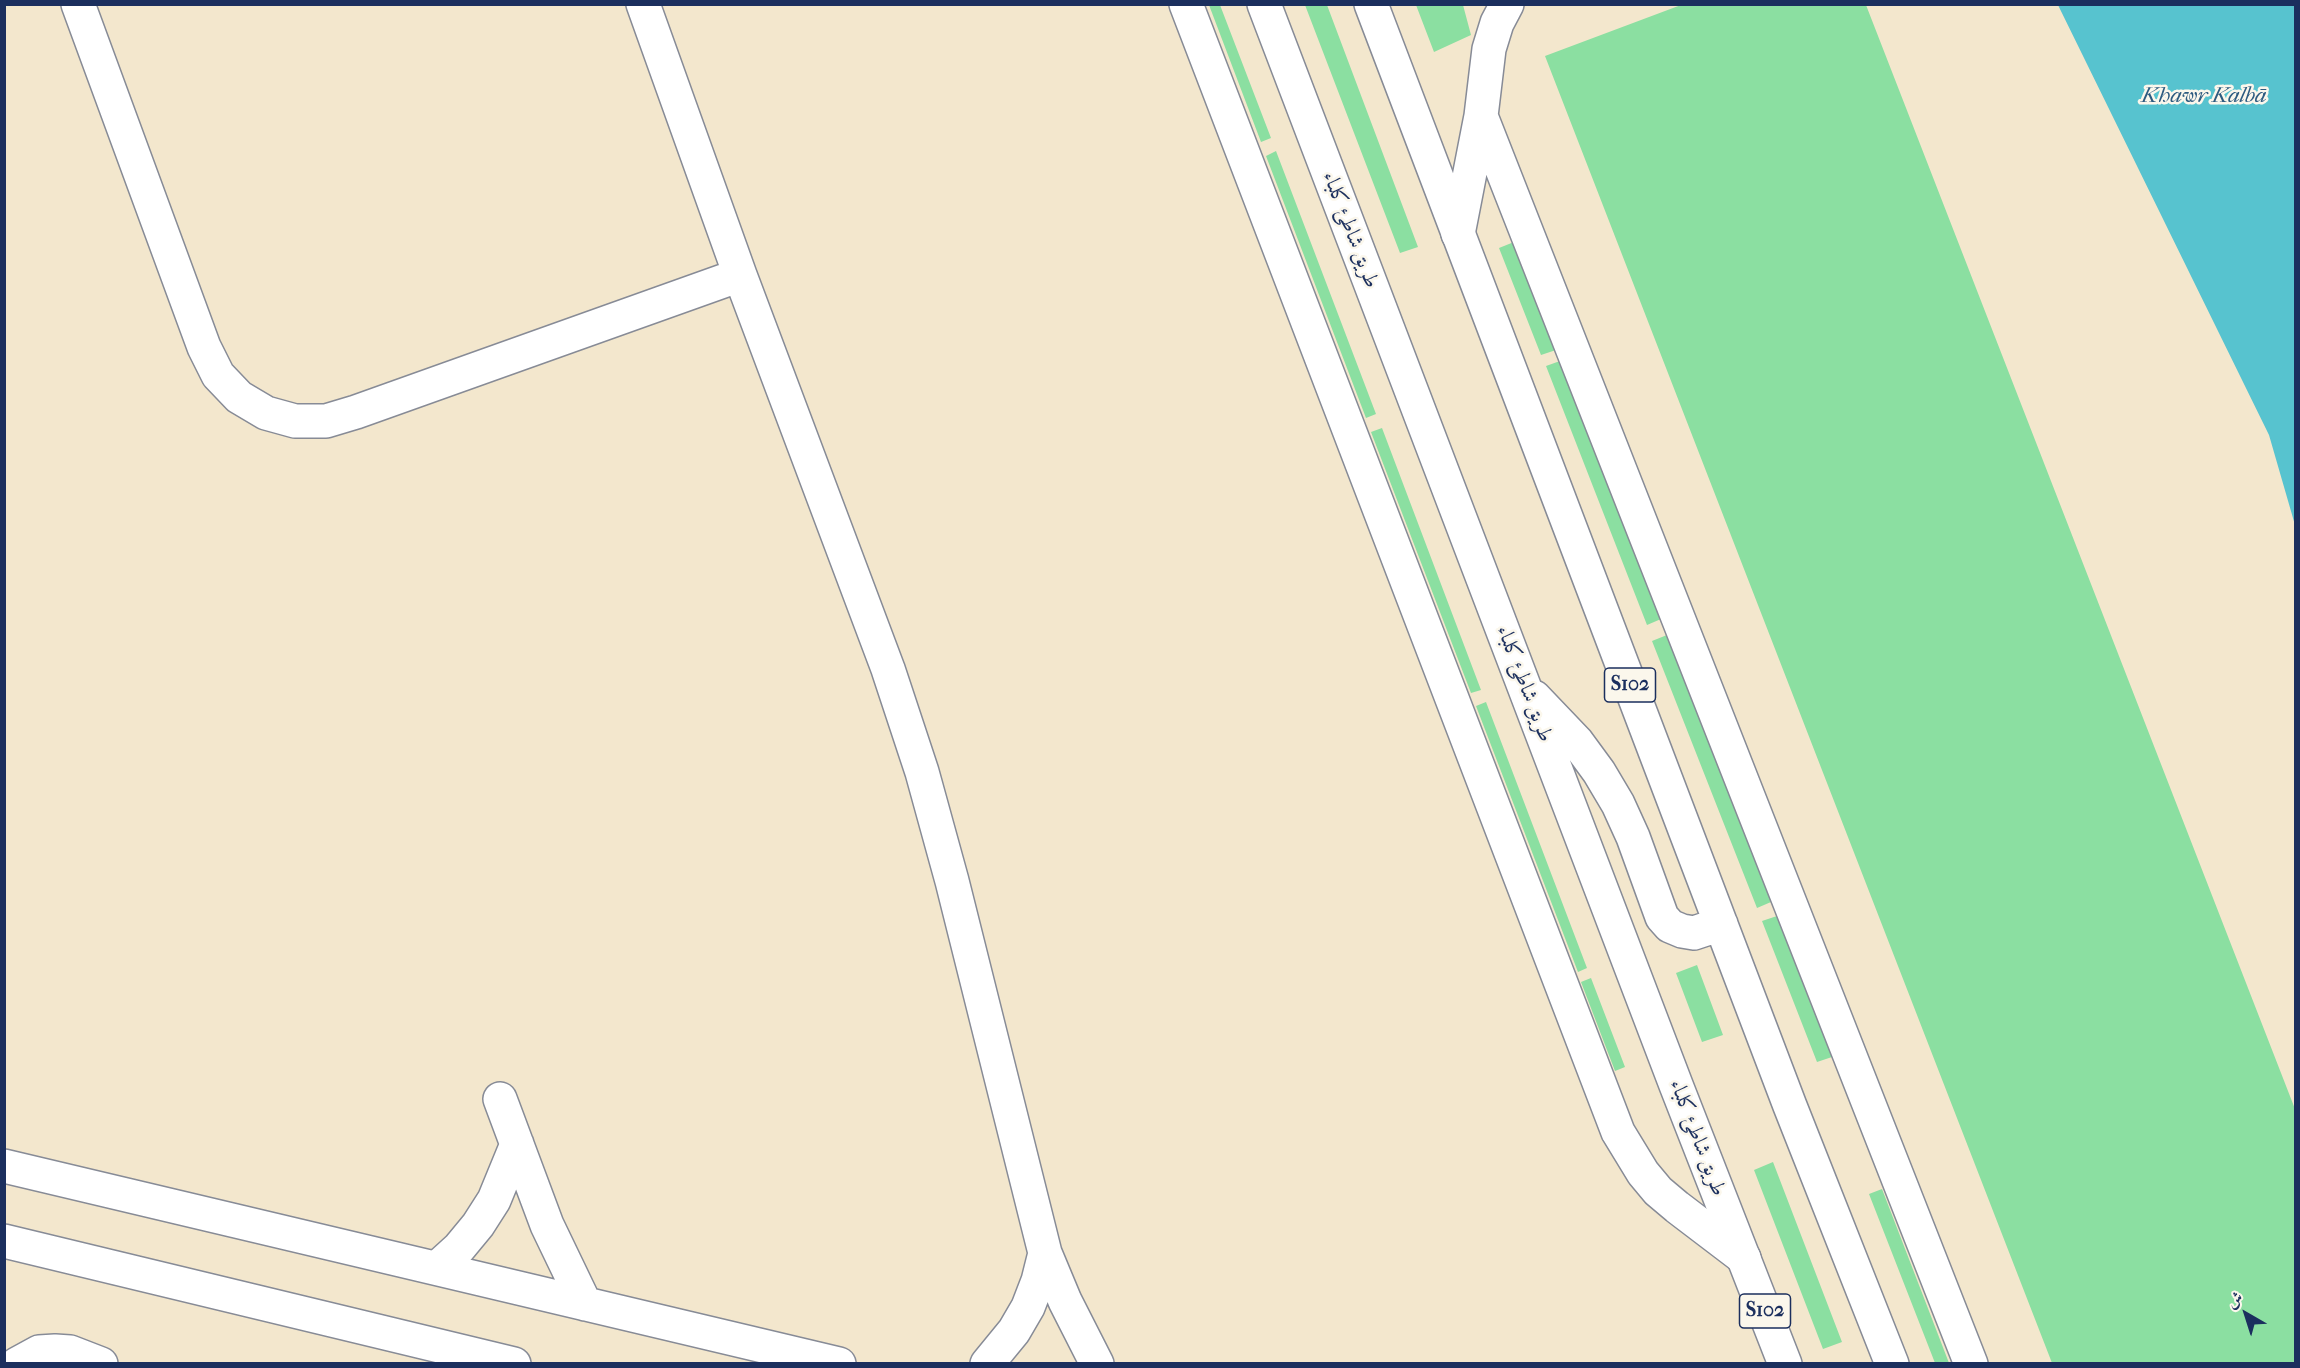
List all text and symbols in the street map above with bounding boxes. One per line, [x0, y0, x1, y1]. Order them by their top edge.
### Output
water label: Khawr Kalbā [2141, 84, 2267, 110]
street label: طريق شاطئ كلباء [1316, 168, 1384, 292]
street label: طريق شاطئ كلباء [1490, 622, 1558, 746]
road number: S102 [1604, 668, 1656, 702]
street label: طريق شاطئ كلباء [1663, 1076, 1731, 1200]
north arrow [2216, 1284, 2276, 1344]
text: ش [2222, 1287, 2247, 1312]
road number: S102 [1740, 1294, 1790, 1328]

